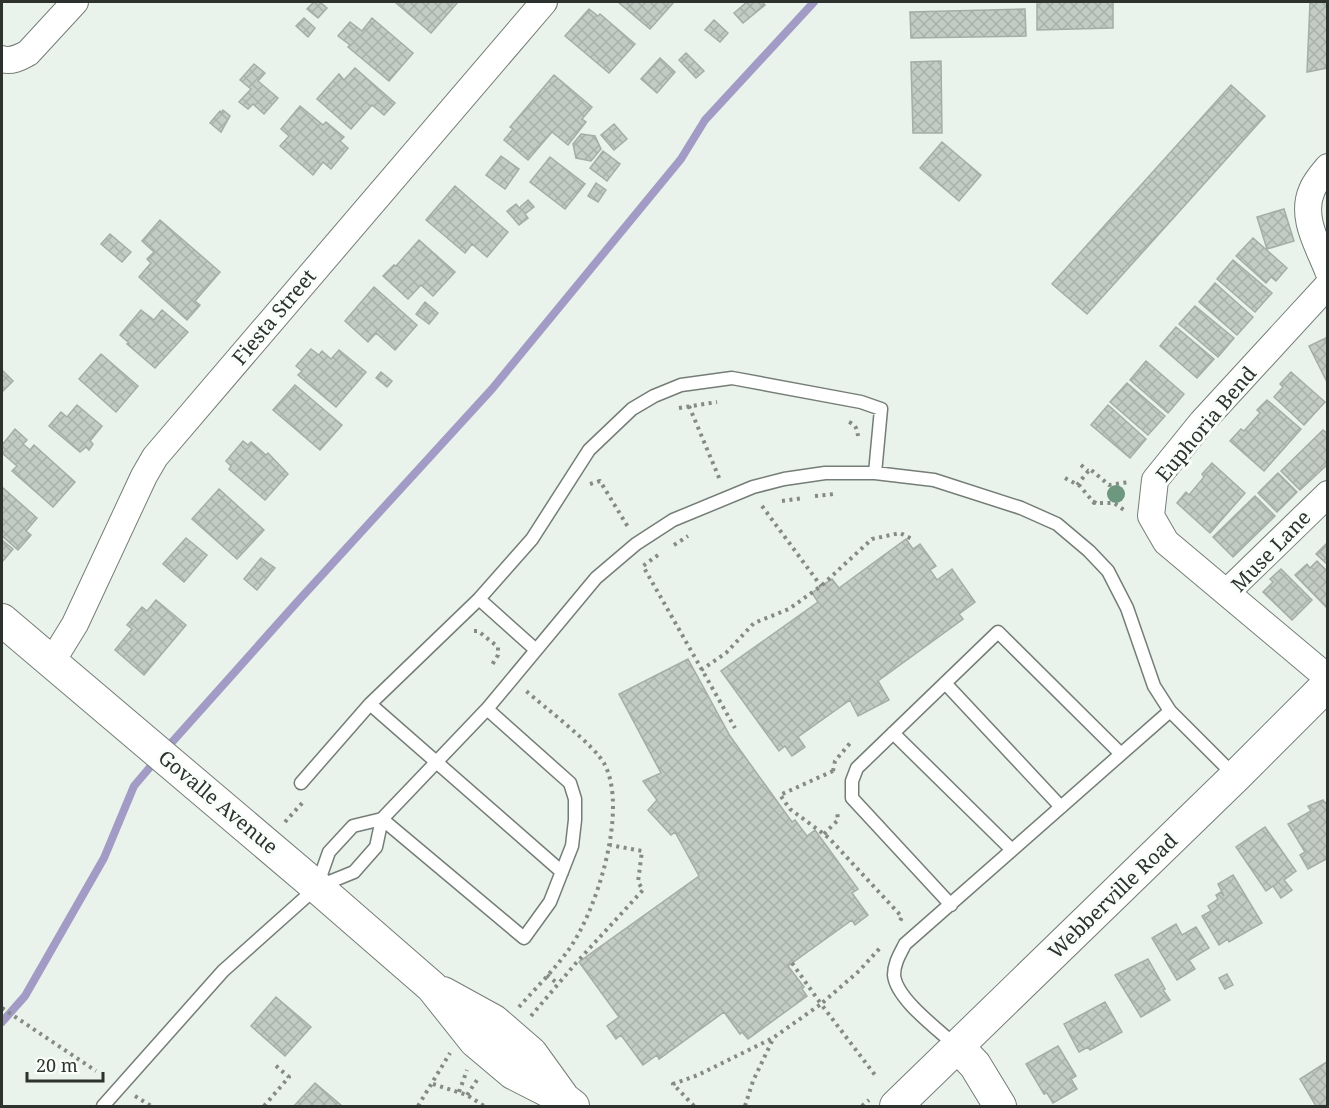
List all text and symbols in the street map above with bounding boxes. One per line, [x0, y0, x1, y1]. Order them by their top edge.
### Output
street label: Fiesta Street [226, 263, 322, 370]
street label: Euphoria Bend [1149, 360, 1262, 487]
street label: Muse Lane [1225, 504, 1316, 597]
street label: Govalle Avenue [153, 744, 284, 860]
street label: Webberville Road [1042, 827, 1183, 964]
scale bar [27, 1045, 104, 1083]
text: 20 m [36, 1053, 78, 1077]

